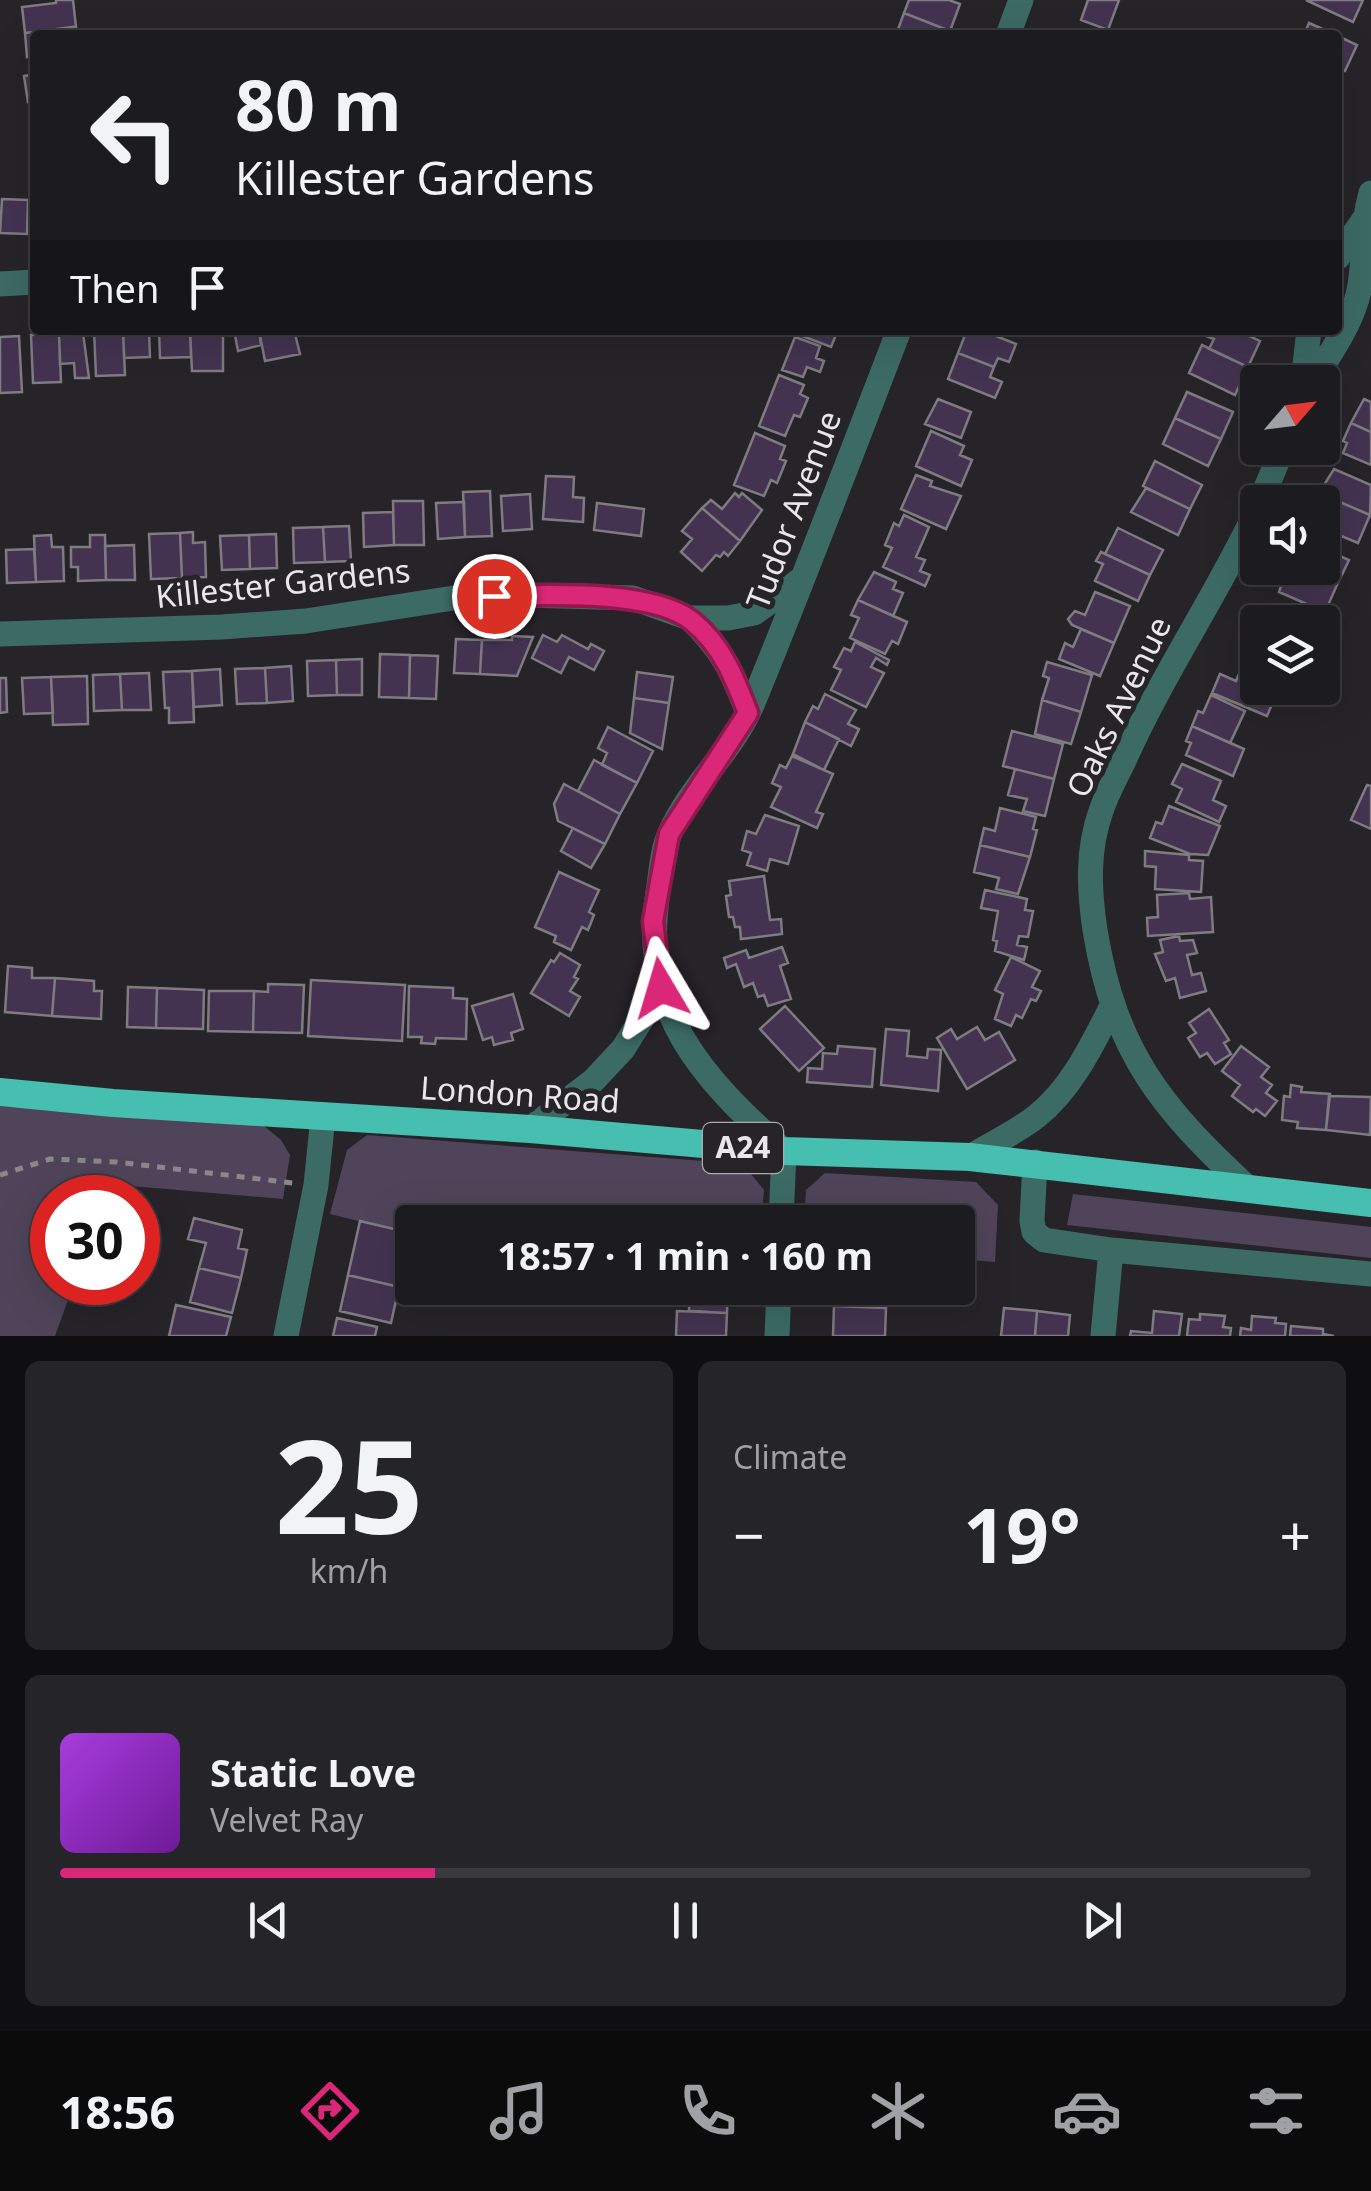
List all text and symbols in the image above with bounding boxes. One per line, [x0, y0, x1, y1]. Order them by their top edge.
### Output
text: 80 m [235, 56, 402, 152]
icon: left [70, 70, 200, 200]
text: Killester Gardens [235, 147, 595, 208]
icon: arrive [180, 260, 235, 315]
text: Then [70, 262, 160, 314]
north arrow [1240, 365, 1340, 465]
map controls [1240, 365, 1340, 705]
street label: Tudor Avenue [735, 404, 850, 615]
button: sound [1240, 485, 1340, 585]
street label: Killester Gardens [153, 548, 412, 617]
pin [452, 554, 537, 639]
icon: arrive [467, 569, 522, 624]
button: layers [1240, 605, 1340, 705]
street label: Oaks Avenue [1055, 609, 1180, 804]
position arrow [609, 936, 713, 1040]
street label: London Road [419, 1065, 621, 1122]
road number: A24 [703, 1123, 783, 1173]
speed limit sign: 30 [30, 1175, 160, 1305]
text: 18:57 · 1 min · 160 m [497, 1229, 873, 1281]
text: 25 [275, 1395, 423, 1572]
text: Climate [733, 1435, 847, 1478]
text: 19° [963, 1483, 1081, 1585]
text: − [733, 1497, 764, 1572]
text: + [1280, 1497, 1311, 1572]
text: km/h [310, 1549, 388, 1592]
text: Static Love [210, 1746, 416, 1798]
text: Velvet Ray [210, 1798, 363, 1841]
icon: previous [241, 1893, 296, 1948]
icon: pause [658, 1893, 713, 1948]
icon: next [1075, 1893, 1130, 1948]
icon: directions [295, 2076, 365, 2146]
icon: music [484, 2076, 554, 2146]
icon: phone [673, 2076, 743, 2146]
icon: climate [863, 2076, 933, 2146]
icon: car [1052, 2076, 1122, 2146]
icon: filters [1241, 2076, 1311, 2146]
text: 18:56 [60, 2081, 175, 2142]

